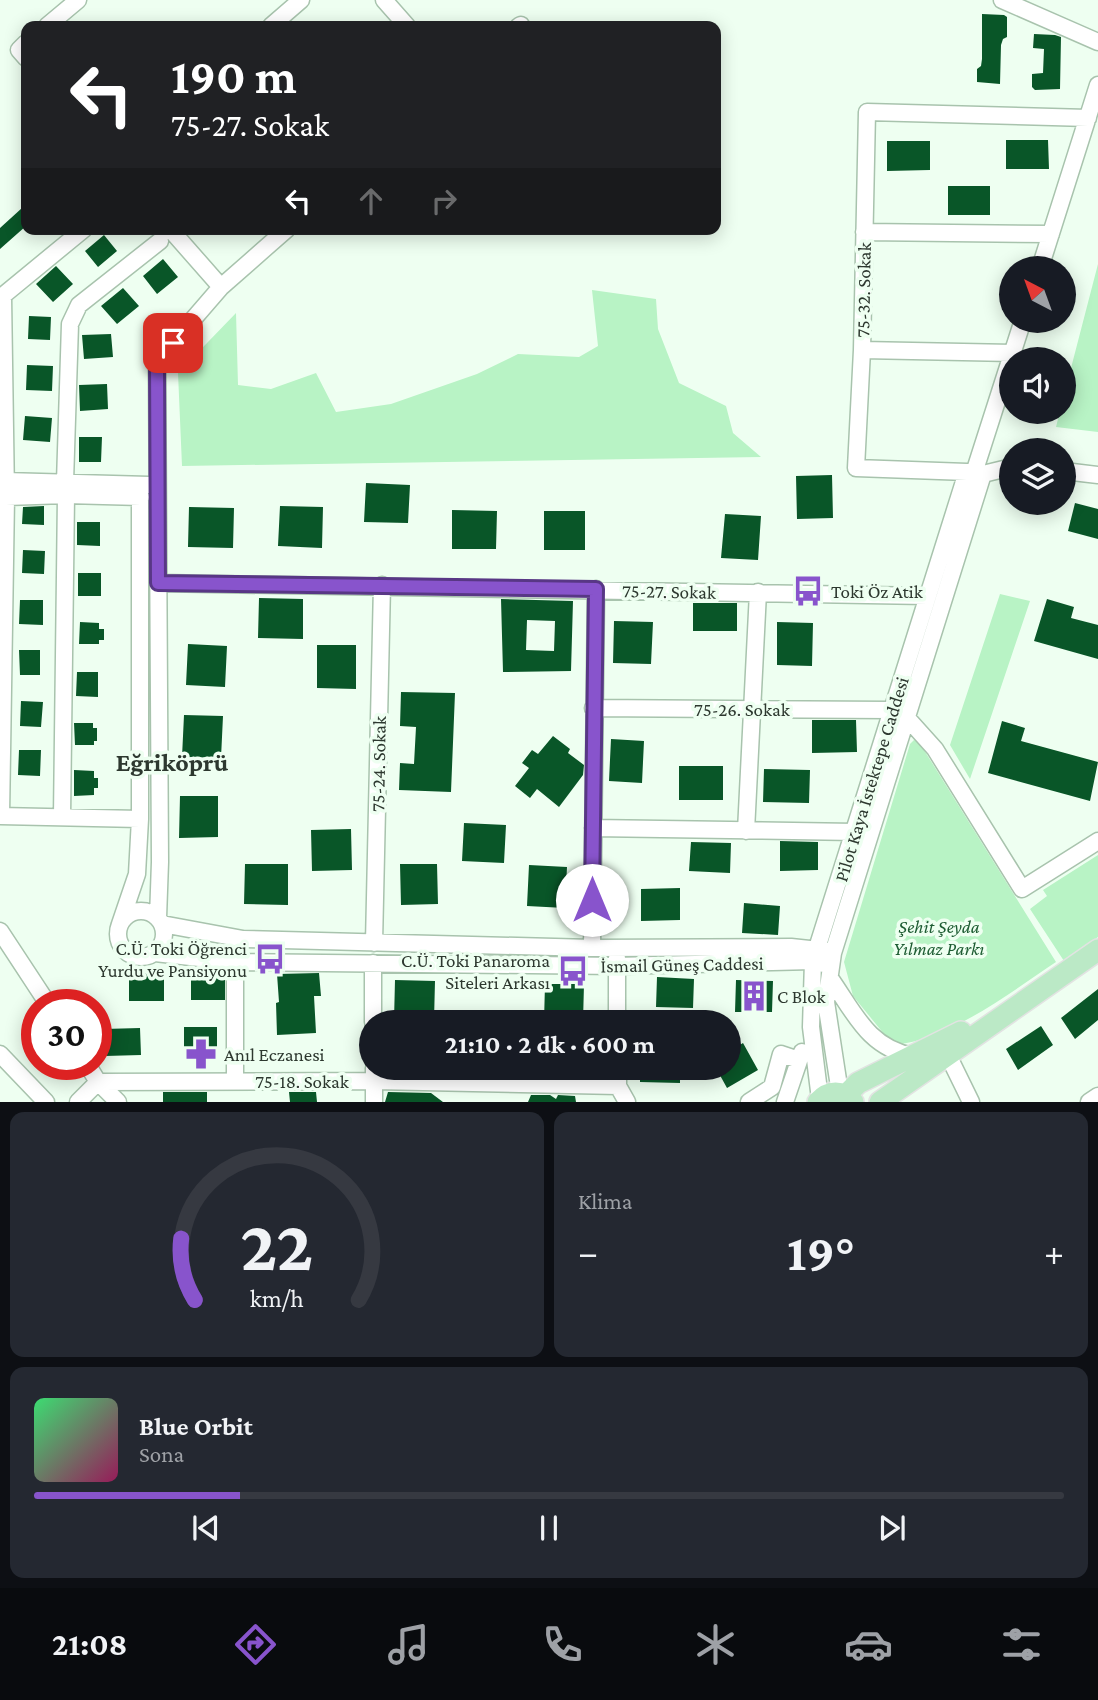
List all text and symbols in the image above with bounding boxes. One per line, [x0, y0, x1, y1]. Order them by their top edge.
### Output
icon: left [56, 49, 147, 140]
text: 190 m [171, 49, 297, 104]
text: 75-27. Sokak [171, 107, 329, 143]
icon: left [279, 182, 317, 220]
icon: ahead [352, 182, 390, 220]
icon: right [425, 182, 463, 220]
street label: 75-32. Sokak [852, 241, 875, 338]
north arrow [999, 256, 1076, 332]
map controls [999, 256, 1076, 515]
pin [143, 313, 203, 373]
icon: arrive [154, 324, 192, 362]
button: sound [999, 347, 1076, 424]
button: layers [999, 438, 1076, 515]
bus stop icon: Toki Öz Atik [791, 574, 825, 608]
street label: 75-27. Sokak [622, 580, 717, 603]
place label: Toki Öz Atik [831, 581, 924, 602]
street label: Pilot Kaya İstektepe Caddesi [830, 674, 913, 884]
street label: 75-26. Sokak [694, 699, 791, 720]
street label: 75-24. Sokak [367, 715, 390, 812]
district label: Eğriköprü [116, 748, 228, 777]
position arrow [555, 863, 629, 937]
park label: Şehit Şeyda Yılmaz Parkı [894, 916, 984, 959]
place label: C.Ü. Toki Öğrenci Yurdu ve Pansiyonu [98, 938, 247, 981]
bus stop icon: C.Ü. Toki Öğrenci Yurdu ve Pansiyonu [253, 942, 287, 976]
place label: C.Ü. Toki Panaroma Siteleri Arkası [401, 950, 550, 993]
street label: İsmail Güneş Caddesi [600, 953, 764, 976]
bus stop icon: C.Ü. Toki Panaroma Siteleri Arkası [556, 954, 590, 988]
building icon: C Blok [737, 979, 771, 1013]
place label: C Blok [777, 986, 827, 1007]
speed limit sign: 30 [21, 989, 112, 1080]
text: 21:10 · 2 dk · 600 m [445, 1030, 655, 1059]
pharmacy icon: Anıl Eczanesi [184, 1037, 218, 1071]
place label: Anıl Eczanesi [224, 1044, 325, 1065]
street label: 75-18. Sokak [255, 1071, 350, 1092]
text: Klima [578, 1188, 632, 1214]
text: 22 [240, 1206, 314, 1287]
text: 19° [787, 1223, 855, 1281]
text: − [578, 1231, 598, 1273]
text: + [1044, 1231, 1064, 1273]
text: km/h [250, 1285, 304, 1312]
text: Blue Orbit [139, 1412, 253, 1441]
text: Sona [139, 1441, 184, 1467]
icon: previous [187, 1509, 225, 1547]
icon: pause [530, 1509, 568, 1547]
icon: next [873, 1509, 911, 1547]
icon: directions [231, 1620, 280, 1669]
icon: music [384, 1620, 433, 1669]
icon: phone [538, 1620, 587, 1669]
icon: climate [691, 1620, 740, 1669]
icon: car [844, 1620, 893, 1669]
icon: filters [997, 1620, 1046, 1669]
text: 21:08 [52, 1626, 127, 1662]

